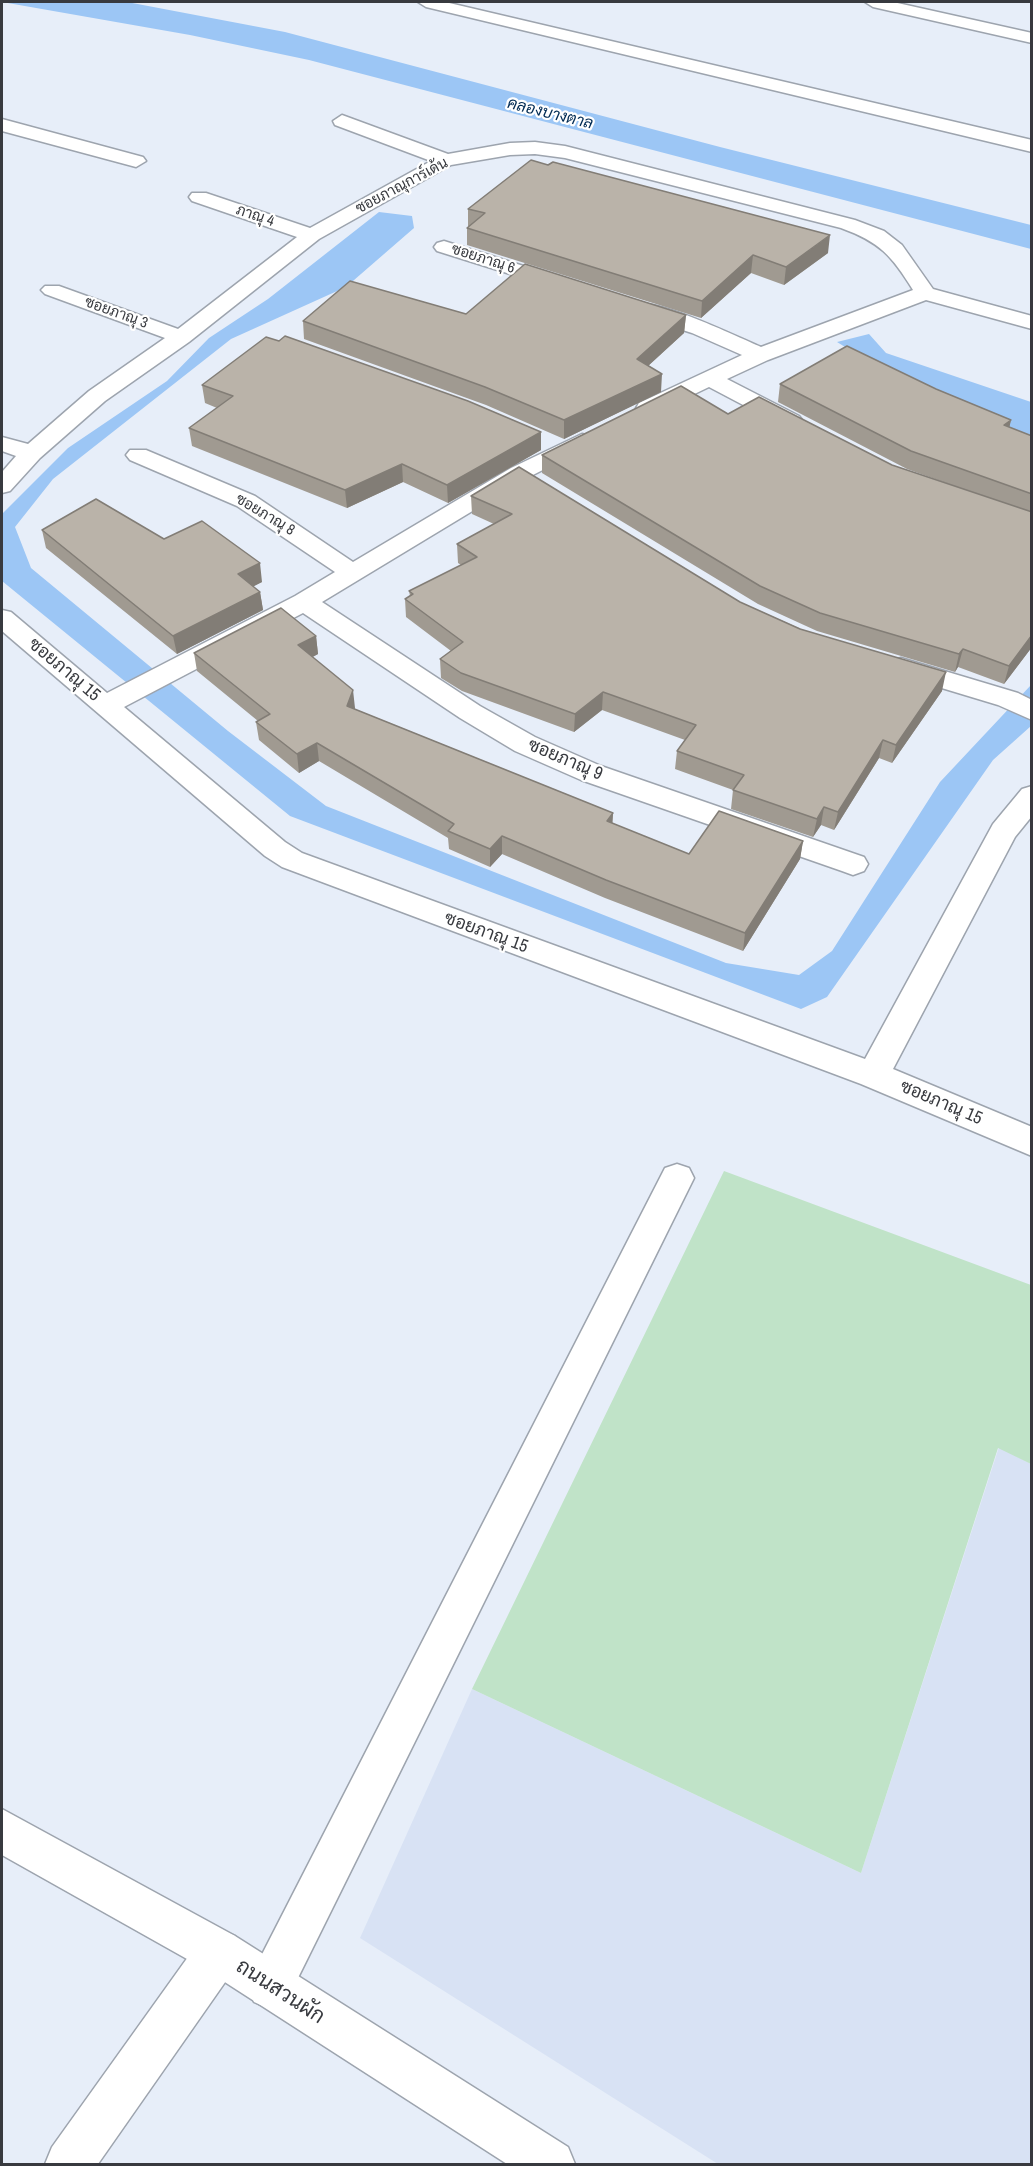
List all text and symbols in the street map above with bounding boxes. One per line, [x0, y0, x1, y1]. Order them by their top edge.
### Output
water label: คลองบางตาล [505, 94, 595, 134]
street label: ซอยภาณุการ์เด้น [353, 154, 451, 218]
street label: ภาณุ 4 [234, 201, 276, 231]
street label: ซอยภาณุ 6 [449, 240, 517, 278]
street label: ซอยภาณุ 3 [82, 293, 150, 333]
street label: ซอยภาณุ 8 [232, 490, 298, 540]
street label: ซอยภาณุ 15 [24, 634, 104, 706]
street label: ซอยภาณุ 9 [524, 735, 606, 785]
street label: ซอยภาณุ 15 [441, 908, 531, 958]
street label: ซอยภาณุ 15 [897, 1076, 985, 1130]
street label: ถนนสวนผัก [231, 1954, 329, 2030]

